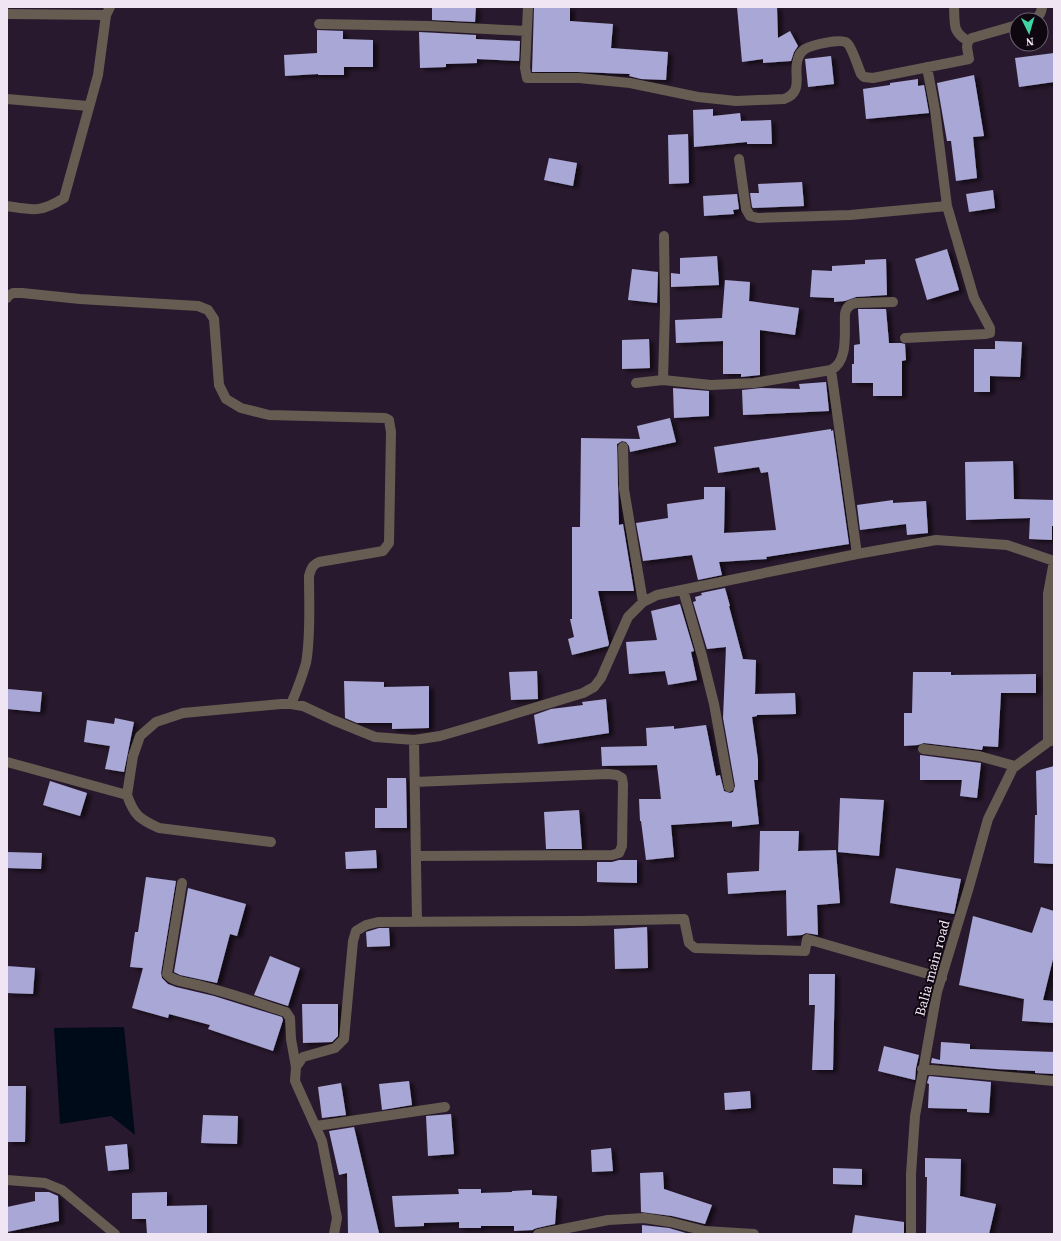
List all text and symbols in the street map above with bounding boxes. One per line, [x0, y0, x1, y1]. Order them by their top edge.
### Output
north arrow [1009, 12, 1049, 52]
text: N [1025, 34, 1034, 49]
street label: Balia main road [910, 918, 954, 1018]

